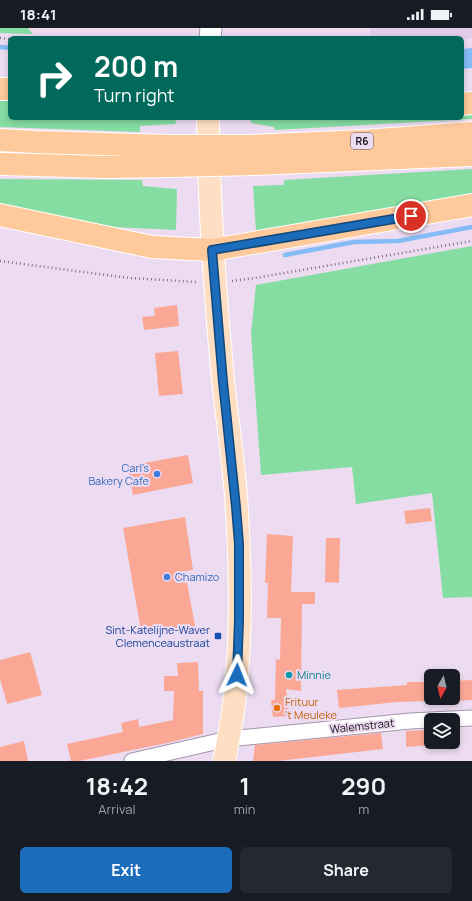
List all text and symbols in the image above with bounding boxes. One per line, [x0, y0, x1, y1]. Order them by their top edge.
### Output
text: 18:41 [20, 4, 57, 25]
text: 200 m [94, 47, 178, 85]
icon: right [28, 52, 80, 104]
text: Turn right [94, 83, 175, 107]
road number: R6 [351, 133, 373, 149]
pin [394, 199, 428, 233]
icon: arrive [400, 205, 422, 227]
place label: Carl’s Bakery Cafe [88, 460, 150, 488]
marker: Carl’s Bakery Cafe [152, 469, 162, 479]
place label: Chamizo [175, 569, 220, 584]
marker: Chamizo [162, 572, 172, 582]
place label: Sint-Katelijne-Waver Clemenceaustraat [105, 622, 210, 650]
marker: Sint-Katelijne-Waver Clemenceaustraat [213, 631, 223, 641]
position arrow [216, 654, 258, 696]
place label: Minnie [297, 667, 331, 682]
north arrow [424, 669, 460, 705]
map controls [424, 669, 460, 749]
marker: Minnie [284, 670, 294, 680]
place label: Frituur 't Meuleke [285, 694, 338, 722]
marker: Frituur 't Meuleke [272, 703, 282, 713]
button: layers [424, 713, 460, 749]
street label: Walemstraat [329, 715, 395, 736]
text: 18:42 [86, 769, 148, 802]
text: 1 [239, 769, 250, 802]
text: 290 [341, 769, 386, 802]
text: Arrival [98, 800, 135, 818]
text: min [234, 800, 256, 818]
text: m [358, 800, 369, 818]
button: Exit [20, 847, 232, 893]
button: Share [240, 847, 452, 893]

